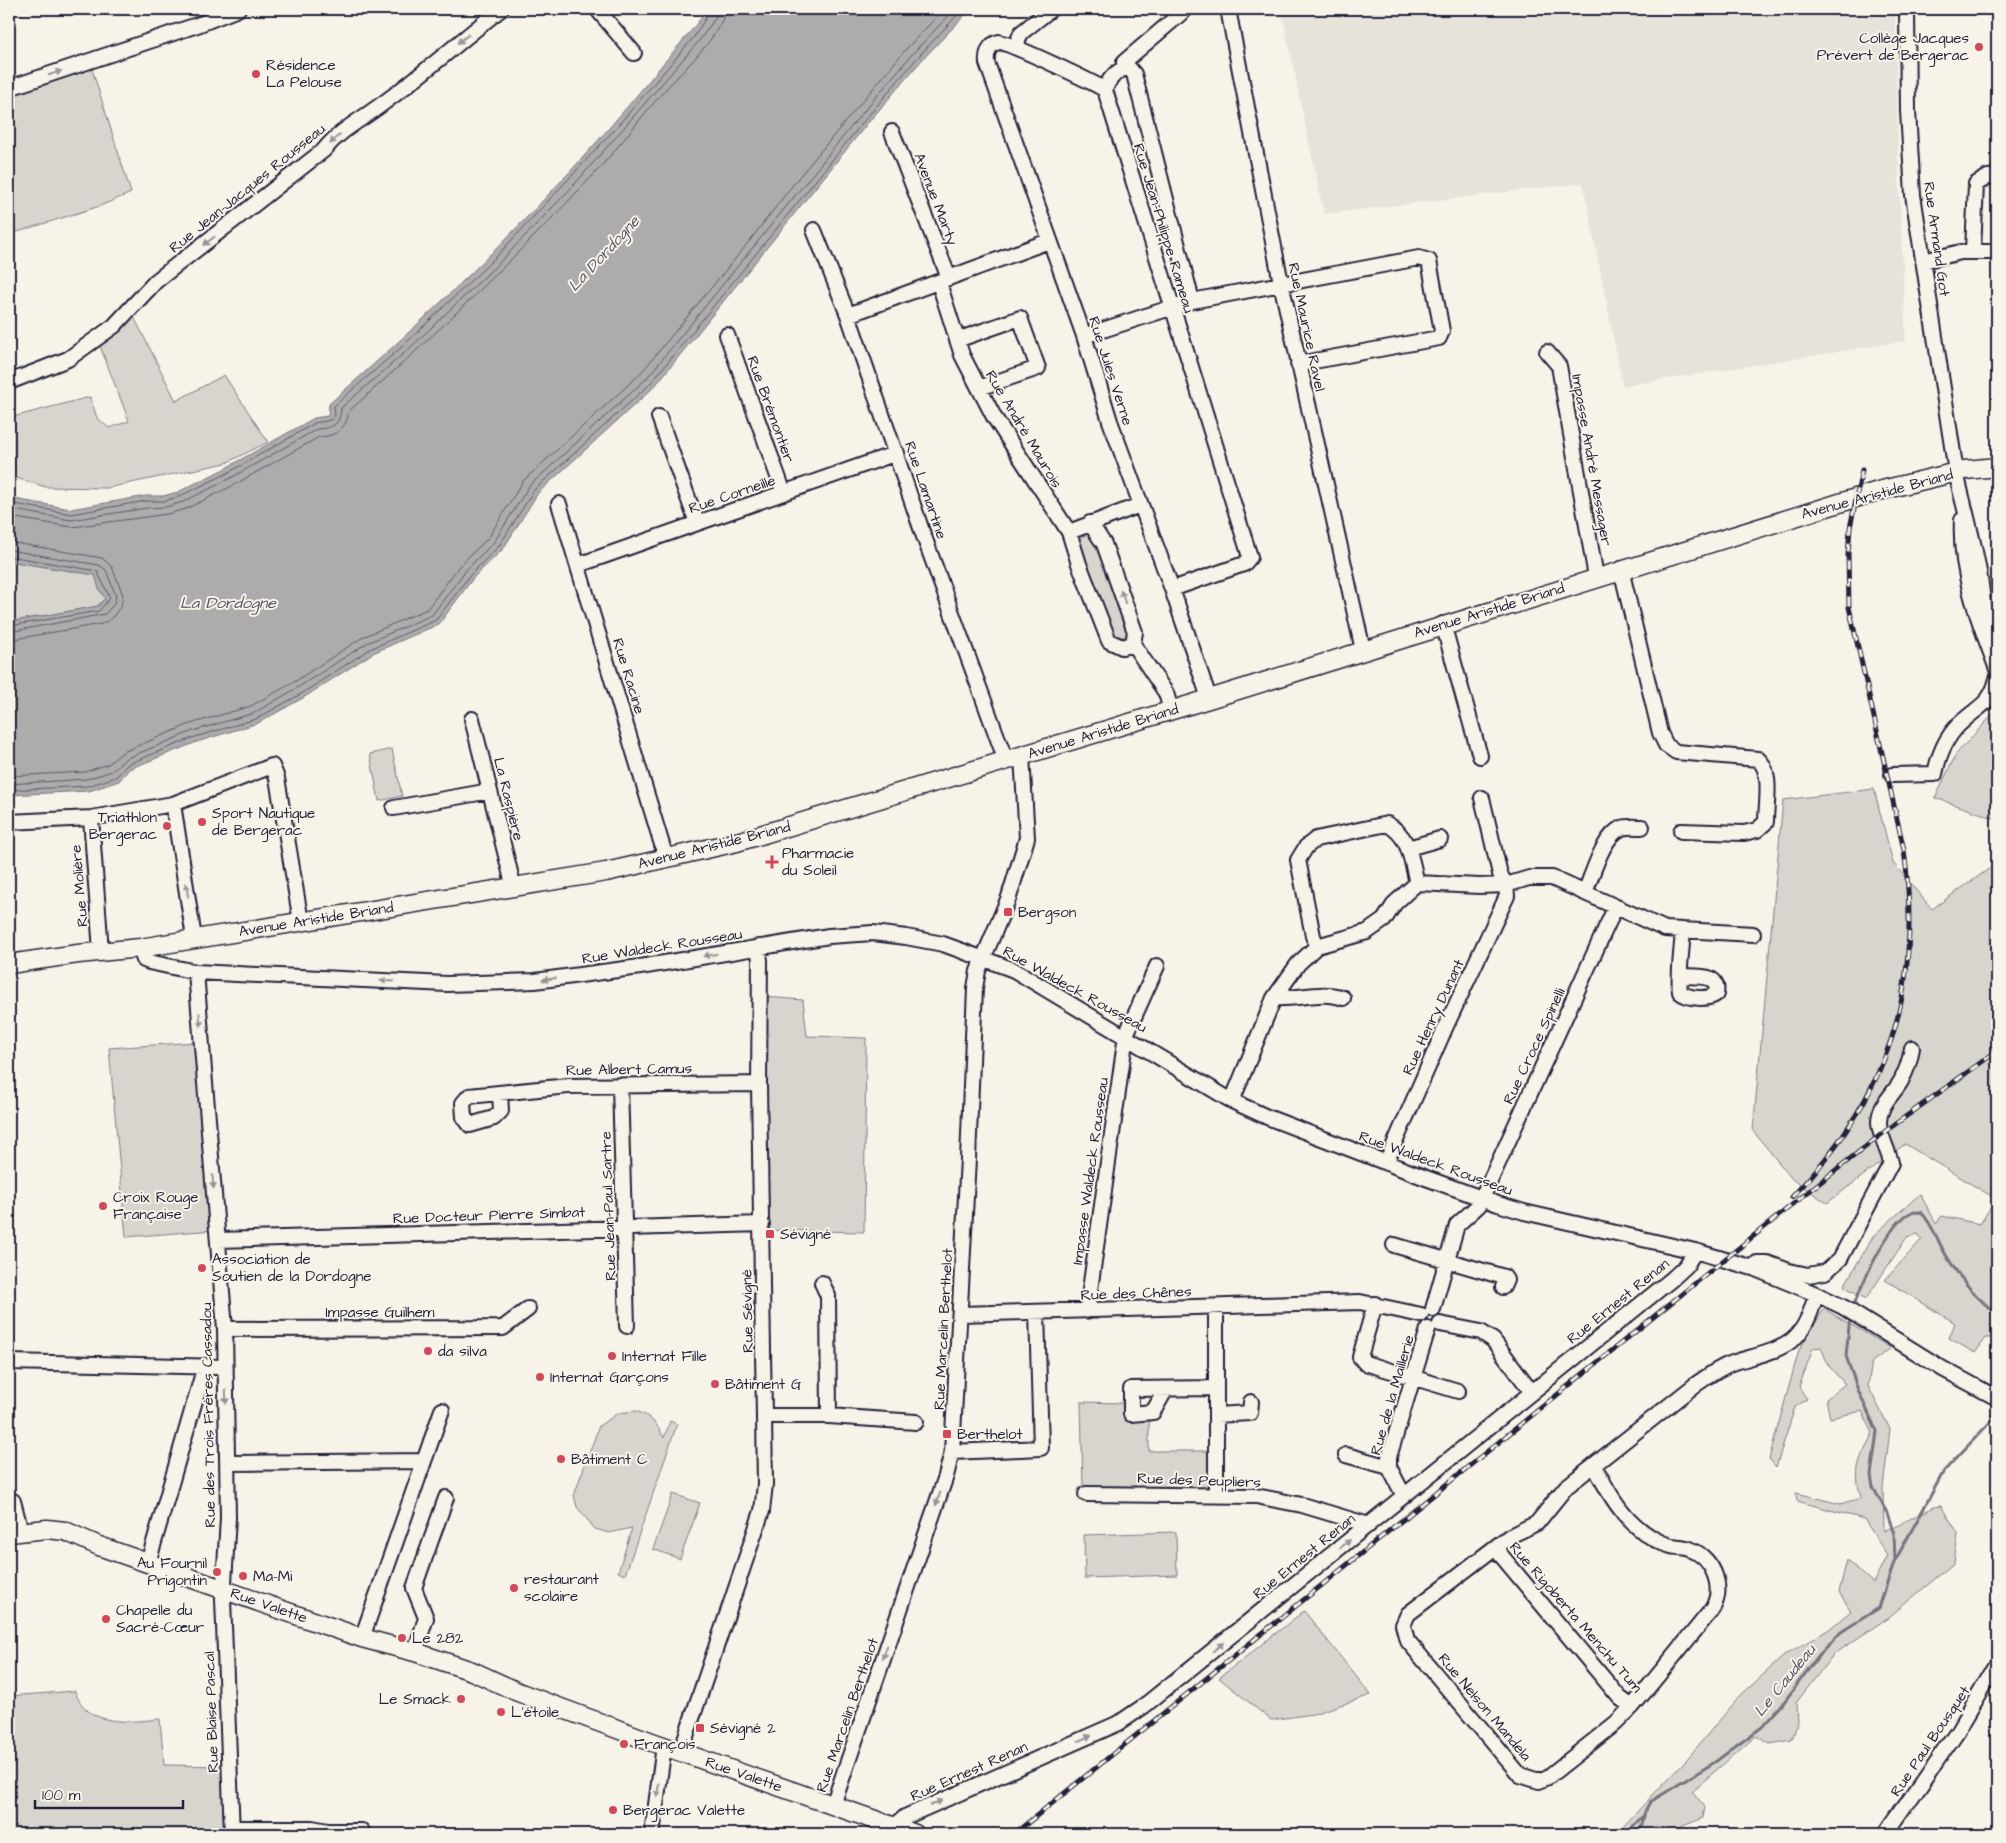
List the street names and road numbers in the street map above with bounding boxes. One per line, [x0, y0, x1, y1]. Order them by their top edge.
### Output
street label: Rue Jean-Jacques Rousseau [165, 118, 330, 258]
street label: Rue Jean-Philippe Rameau [1128, 141, 1199, 316]
street label: Avenue Marty [907, 150, 963, 249]
street label: Rue Armand Got [1918, 180, 1955, 298]
street label: Rue Maurice Ravel [1283, 261, 1330, 393]
street label: Rue Jules Verne [1083, 314, 1138, 428]
street label: Rue Brémontier [742, 353, 800, 465]
street label: Rue André Maurois [980, 366, 1067, 492]
street label: Impasse André Messager [1565, 373, 1617, 548]
street label: Rue Lamartine [899, 439, 952, 542]
street label: Avenue Aristide Briand [1799, 464, 1956, 525]
street label: Rue Corneille [686, 470, 778, 519]
street label: Avenue Aristide Briand [1411, 577, 1567, 643]
street label: Rue Racine [607, 636, 650, 717]
street label: Avenue Aristide Briand [1025, 698, 1181, 764]
street label: La Raspière [488, 755, 529, 843]
street label: Avenue Aristide Briand [636, 816, 793, 875]
street label: Rue Molière [65, 844, 94, 928]
street label: Avenue Aristide Briand [237, 897, 395, 942]
street label: Rue Waldeck Rousseau [580, 923, 744, 970]
street label: Rue Waldeck Rousseau [999, 941, 1151, 1038]
street label: Rue Henry Dunant [1397, 956, 1470, 1079]
street label: Rue Croce Spinelli [1498, 984, 1571, 1108]
street label: Rue Albert Camus [566, 1058, 693, 1081]
street label: Impasse Waldeck Rousseau [1067, 1076, 1114, 1266]
street label: Rue Waldeck Rousseau [1356, 1126, 1516, 1201]
street label: Rue Jean-Paul Sartre [595, 1131, 622, 1281]
street label: Rue Docteur Pierre Simbat [392, 1202, 586, 1229]
street label: Rue Marcelin Berthelot [929, 1248, 958, 1410]
street label: Rue Ernest Renan [1563, 1253, 1674, 1349]
street label: Rue Sévigné [736, 1269, 760, 1353]
street label: Rue des Chênes [1080, 1281, 1192, 1306]
street label: Rue des Trois Frères Cassadou [196, 1302, 221, 1528]
street label: Impasse Guilhem [326, 1302, 435, 1323]
street label: Rue de la Maillerie [1365, 1333, 1420, 1458]
street label: Rue des Peupliers [1137, 1468, 1262, 1493]
street label: Rue Ernest Renan [1249, 1508, 1360, 1604]
street label: Rue Rigoberta Menchu Tum [1504, 1537, 1647, 1698]
street label: Rue Valette [228, 1582, 310, 1628]
street label: Rue Marcelin Berthelot [811, 1635, 884, 1795]
street label: Rue Nelson Mandela [1433, 1649, 1536, 1766]
street label: Rue Blaise Pascal [199, 1651, 224, 1773]
street label: Rue Paul Bousquet [1886, 1682, 1975, 1801]
street label: Rue Ernest Renan [907, 1736, 1032, 1807]
street label: Rue Valette [703, 1751, 785, 1797]

